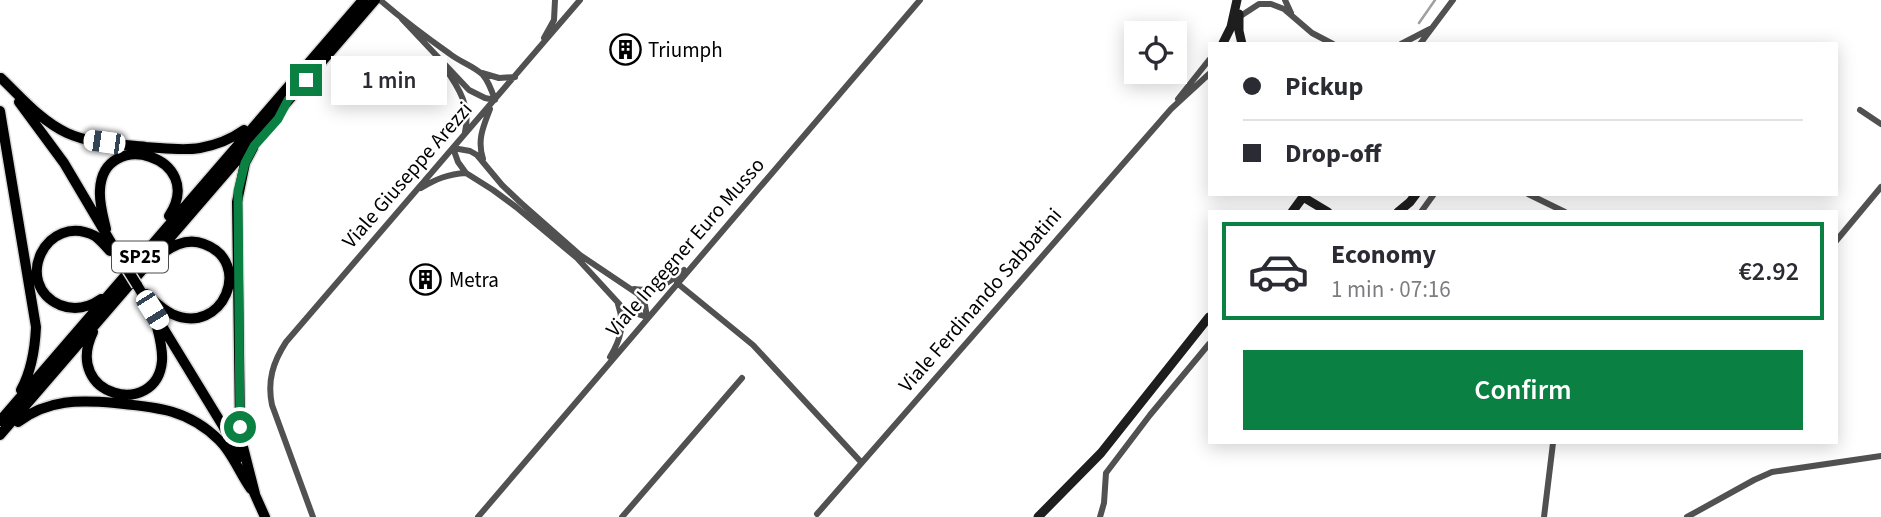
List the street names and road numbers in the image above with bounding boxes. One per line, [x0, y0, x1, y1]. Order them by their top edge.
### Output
street label: Viale Giuseppe Arezzi [335, 95, 479, 255]
street label: Viale Ingegner Euro Musso [599, 151, 771, 343]
street label: Viale Ferdinando Sabbatini [891, 201, 1069, 399]
road number: SP25 [112, 242, 168, 272]

